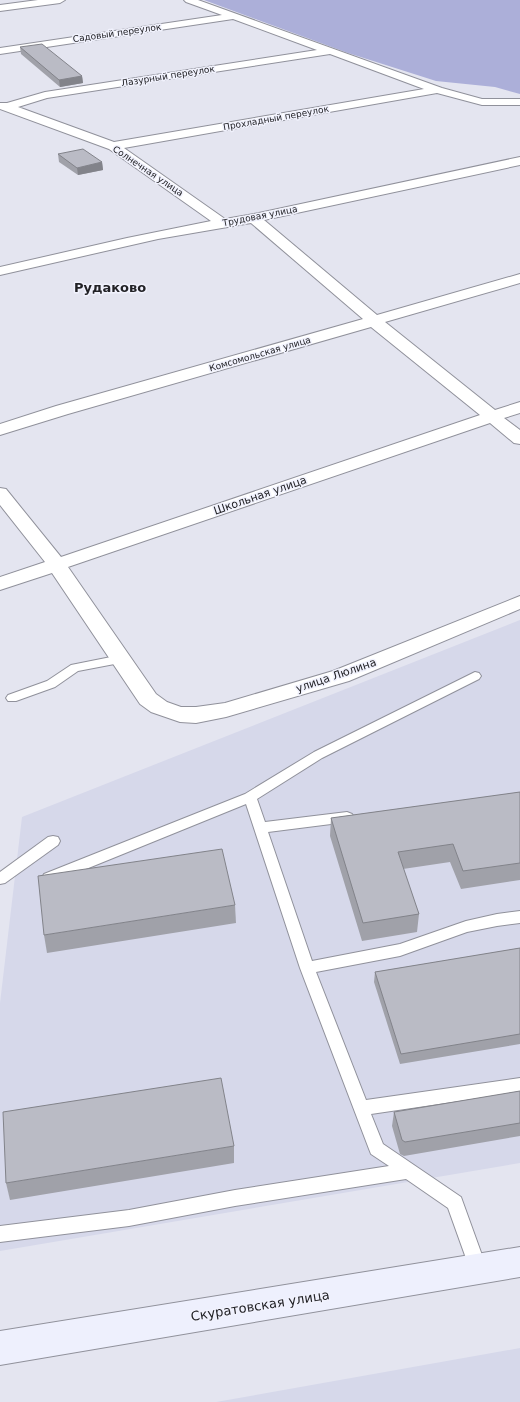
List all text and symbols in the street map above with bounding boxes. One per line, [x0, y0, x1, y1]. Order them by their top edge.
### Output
street label: Садовый переулок [72, 22, 162, 44]
street label: Лазурный переулок [121, 64, 216, 88]
street label: Прохладный переулок [222, 104, 330, 132]
street label: Солнечная улица [111, 144, 185, 198]
street label: Трудовая улица [221, 204, 298, 228]
district label: Рудаково [74, 280, 146, 295]
street label: Комсомольская улица [208, 335, 312, 373]
street label: Школьная улица [212, 473, 308, 518]
street label: улица Люлина [294, 656, 378, 695]
street label: Скуратовская улица [190, 1287, 330, 1324]

